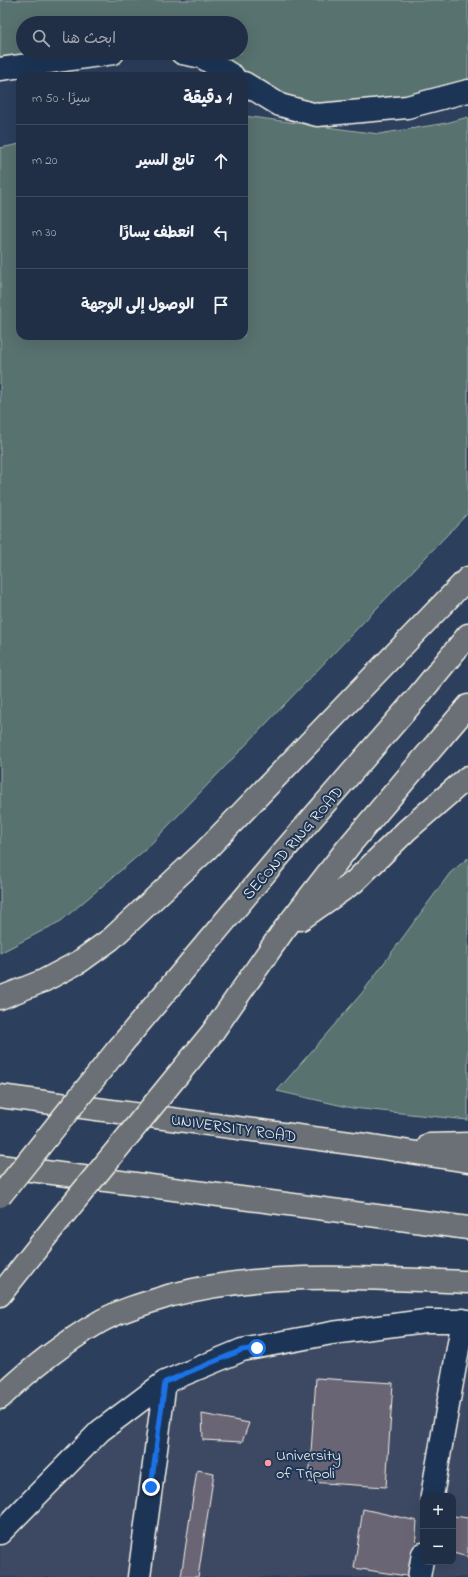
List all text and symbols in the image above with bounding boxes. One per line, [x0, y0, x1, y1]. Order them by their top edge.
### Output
search box [16, 16, 248, 60]
icon: search [30, 27, 52, 49]
text: ابحث هنا [62, 28, 116, 50]
text: 1 دقيقة [183, 86, 232, 111]
text: سيرًا · 50 m [32, 89, 90, 108]
text: تابع السير [137, 150, 194, 172]
icon: ahead [210, 150, 232, 172]
text: 20 m [32, 151, 57, 170]
text: انعطف يسارًا [119, 222, 194, 244]
icon: left [210, 222, 232, 244]
text: 30 m [32, 223, 56, 242]
text: الوصول إلى الوجهة [81, 294, 194, 316]
icon: arrive [210, 294, 232, 316]
street label: SECOND RING ROAD [237, 781, 350, 905]
street label: UNIVERSITY ROAD [169, 1108, 298, 1150]
route start [248, 1339, 266, 1357]
place label: University of Tripoli [276, 1444, 341, 1486]
marker: University of Tripoli [263, 1458, 273, 1468]
route end [142, 1478, 160, 1496]
map controls [420, 1493, 456, 1565]
button: + [420, 1493, 456, 1529]
button: − [420, 1529, 456, 1565]

